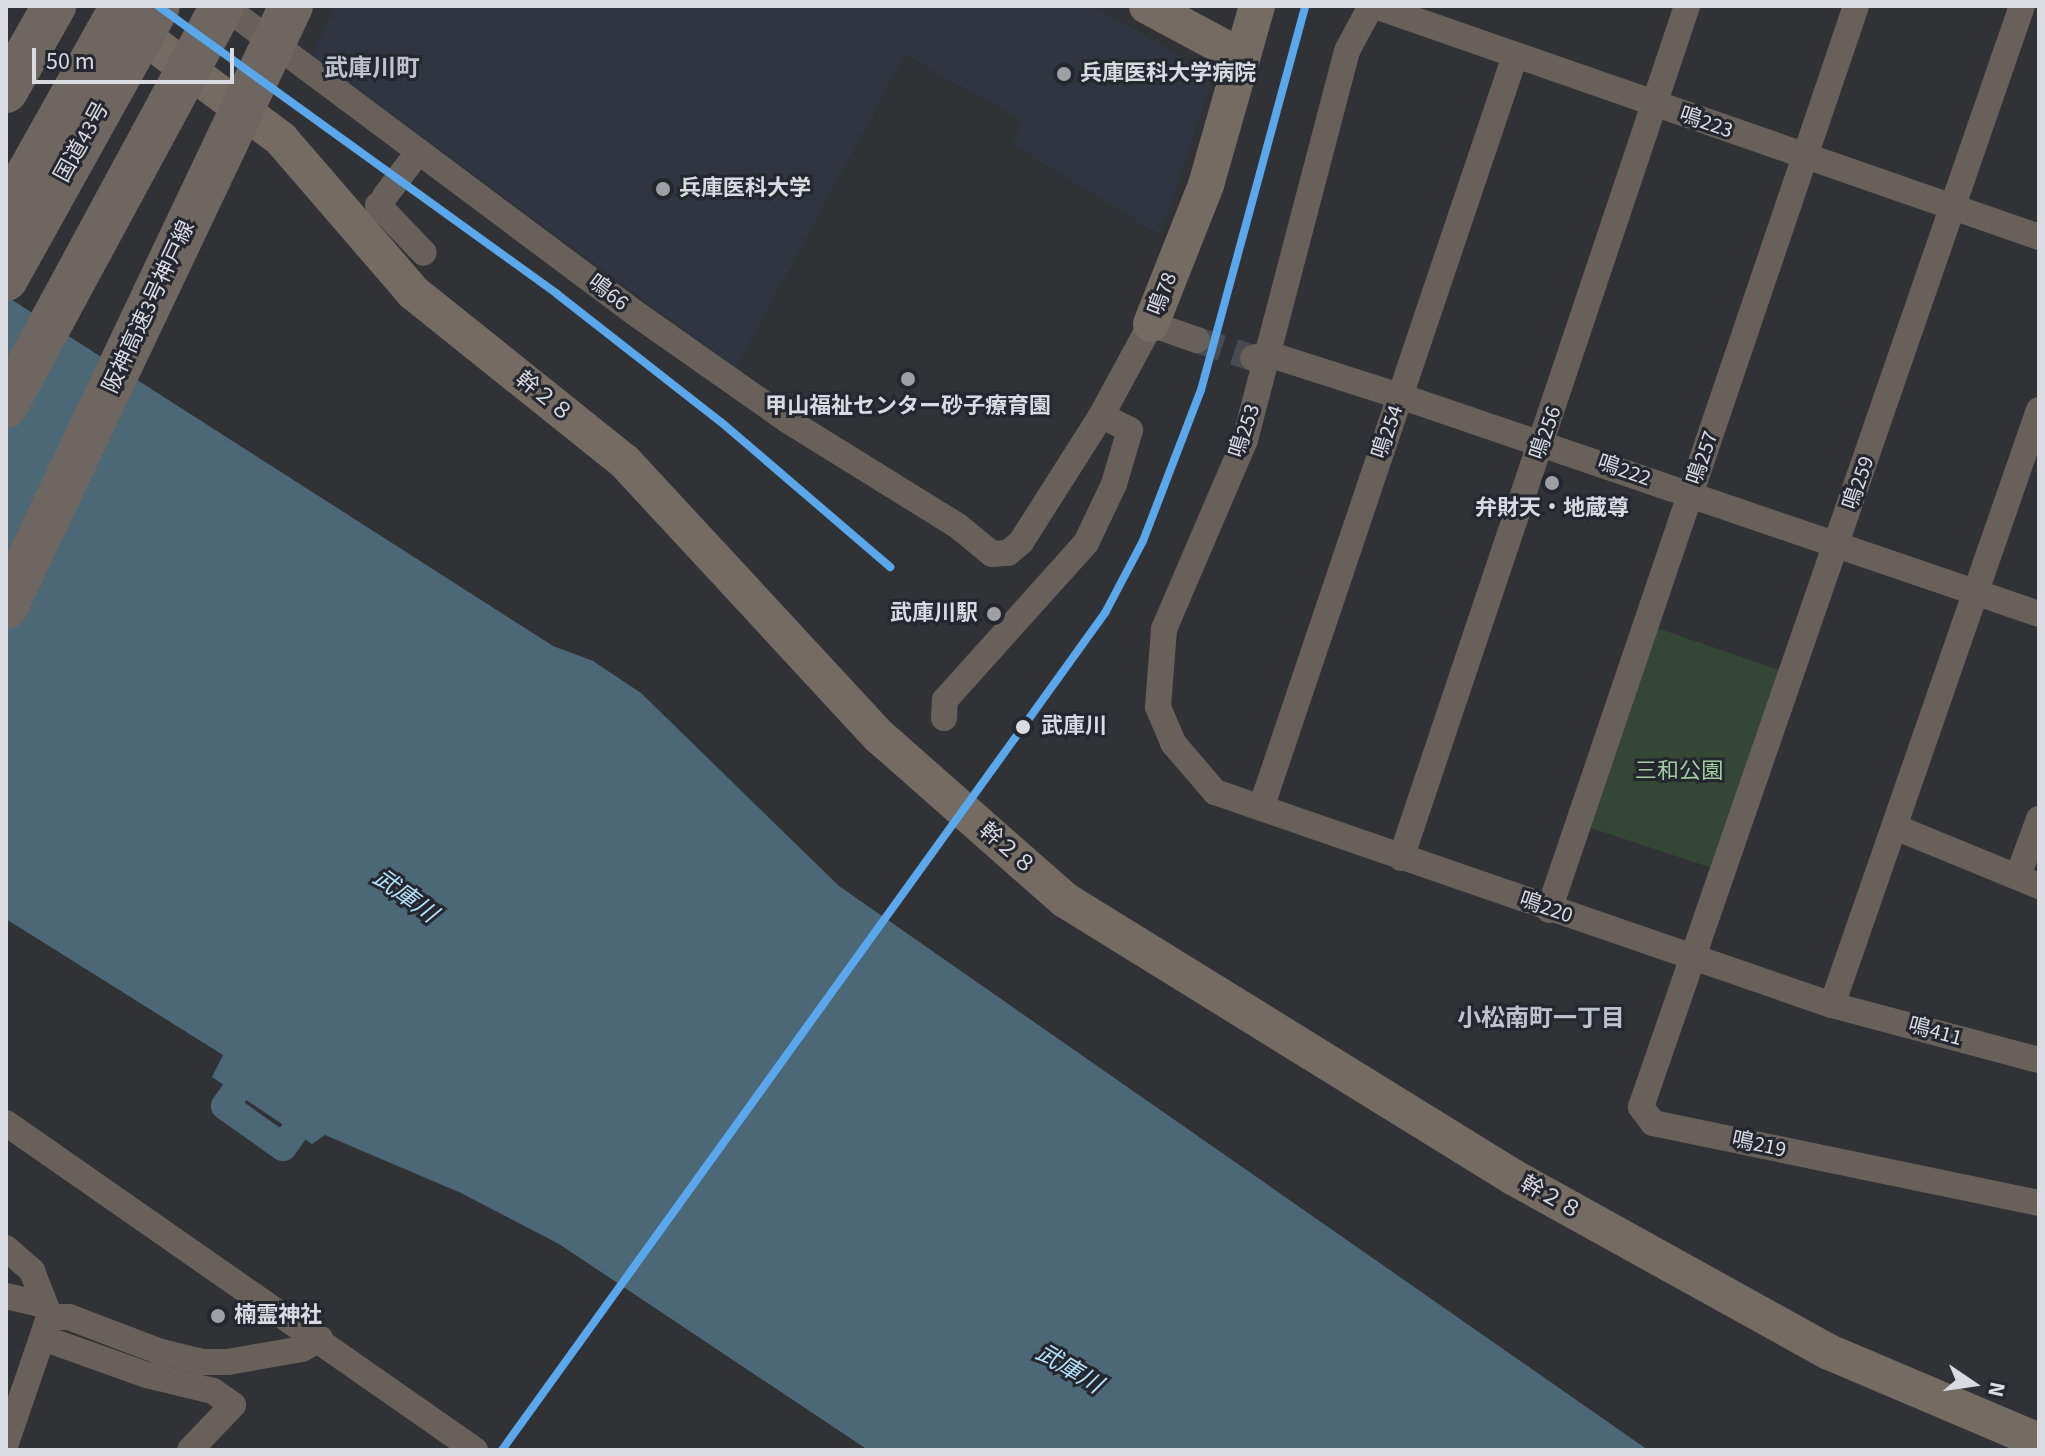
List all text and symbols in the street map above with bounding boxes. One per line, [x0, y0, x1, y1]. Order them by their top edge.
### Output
scale bar [36, 32, 238, 82]
text: 50 m [46, 44, 95, 79]
district label: 武庫川町 [324, 55, 420, 83]
place label: 兵庫医科大学病院 [1080, 61, 1256, 87]
marker: 兵庫医科大学病院 [1055, 65, 1073, 83]
street label: 国道43号 [49, 97, 115, 187]
street label: 鳴223 [1676, 102, 1736, 144]
place label: 兵庫医科大学 [679, 176, 811, 202]
marker: 兵庫医科大学 [654, 180, 672, 198]
street label: 阪神高速3号神戸線 [98, 217, 200, 397]
street label: 鳴66 [583, 269, 633, 317]
street label: 鳴78 [1143, 269, 1183, 319]
street label: 幹２８ [510, 366, 578, 428]
marker: 甲山福祉センター砂子療育園 [897, 368, 919, 390]
place label: 甲山福祉センター砂子療育園 [765, 394, 1051, 420]
street label: 鳴253 [1224, 401, 1266, 461]
street label: 鳴254 [1367, 402, 1409, 462]
street label: 鳴256 [1525, 403, 1567, 463]
street label: 鳴257 [1682, 428, 1724, 488]
street label: 鳴222 [1594, 450, 1654, 492]
street label: 鳴259 [1838, 453, 1880, 513]
marker: 弁財天・地蔵尊 [1543, 474, 1561, 492]
place label: 弁財天・地蔵尊 [1475, 496, 1629, 522]
place label: 武庫川駅 [890, 601, 978, 627]
marker: 武庫川駅 [985, 605, 1003, 623]
place label: 武庫川 [1041, 714, 1107, 740]
marker: 武庫川 [1012, 716, 1034, 738]
park label: 三和公園 [1635, 759, 1723, 785]
street label: 幹２８ [973, 817, 1041, 881]
water label: 武庫川 [367, 863, 443, 929]
street label: 鳴220 [1516, 887, 1576, 929]
district label: 小松南町一丁目 [1457, 1005, 1625, 1033]
street label: 鳴411 [1905, 1012, 1965, 1052]
street label: 鳴219 [1729, 1126, 1789, 1164]
street label: 幹２８ [1516, 1170, 1586, 1226]
place label: 楠霊神社 [234, 1303, 322, 1329]
marker: 楠霊神社 [209, 1307, 227, 1325]
water label: 武庫川 [1031, 1338, 1107, 1400]
north arrow [1933, 1344, 2013, 1424]
text: N [1979, 1379, 2014, 1400]

